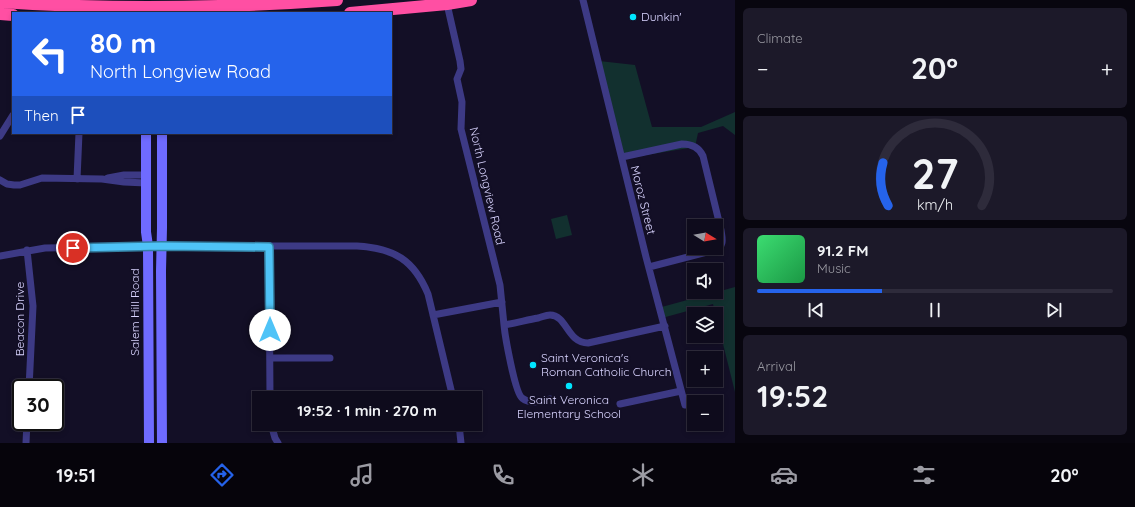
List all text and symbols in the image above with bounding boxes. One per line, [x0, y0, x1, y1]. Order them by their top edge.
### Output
place label: Dunkin' [641, 9, 682, 24]
marker: Dunkin' [628, 12, 638, 22]
text: 80 m [90, 25, 156, 60]
icon: left [24, 28, 76, 80]
text: Climate [757, 30, 803, 46]
text: 20° [911, 49, 958, 87]
text: − [757, 55, 768, 83]
text: + [1101, 55, 1113, 83]
text: North Longview Road [90, 60, 271, 83]
icon: arrive [67, 104, 89, 126]
text: Then [24, 106, 59, 125]
street label: North Longview Road [467, 125, 508, 246]
text: 27 [912, 146, 958, 198]
street label: Moroz Street [628, 164, 659, 236]
text: km/h [917, 195, 953, 213]
north arrow [687, 219, 723, 255]
map controls [687, 219, 723, 431]
pin [56, 231, 90, 265]
icon: arrive [62, 237, 84, 259]
text: 91.2 FM [817, 241, 869, 260]
text: Music [817, 260, 851, 276]
button: sound [687, 263, 723, 299]
street label: Salem Hill Road [127, 268, 142, 356]
street label: Beacon Drive [12, 282, 27, 356]
icon: previous [805, 299, 827, 321]
icon: pause [924, 299, 946, 321]
icon: next [1043, 299, 1065, 321]
button: layers [687, 307, 723, 343]
position arrow [249, 309, 291, 351]
place label: Saint Veronica's Roman Catholic Church [541, 350, 672, 379]
button: + [687, 351, 723, 387]
text: Arrival [757, 358, 796, 374]
marker: Saint Veronica's Roman Catholic Church [528, 360, 538, 370]
text: 19:52 [757, 377, 828, 415]
speed limit sign: 30 [12, 379, 64, 431]
marker: Saint Veronica Elementary School [564, 381, 574, 391]
place label: Saint Veronica Elementary School [517, 392, 621, 421]
button: − [687, 395, 723, 431]
text: 19:52 · 1 min · 270 m [297, 401, 437, 420]
icon: directions [208, 461, 236, 489]
icon: music [348, 461, 376, 489]
icon: phone [489, 461, 517, 489]
icon: climate [629, 461, 657, 489]
icon: car [770, 461, 798, 489]
icon: filters [910, 461, 938, 489]
text: 19:51 [56, 464, 96, 487]
text: 20° [1050, 464, 1079, 487]

